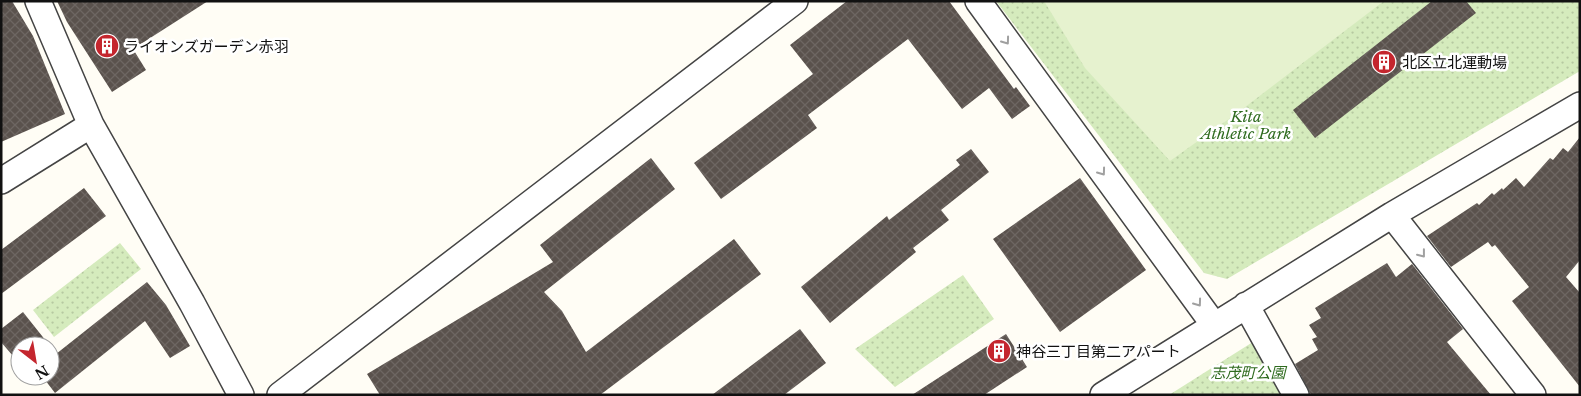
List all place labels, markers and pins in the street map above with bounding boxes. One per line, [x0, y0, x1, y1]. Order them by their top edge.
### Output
building icon: ライオンズガーデン赤羽 [94, 33, 120, 59]
place label: ライオンズガーデン赤羽 [124, 37, 289, 56]
building icon: 北区立北運動場 [1371, 49, 1397, 75]
place label: 北区立北運動場 [1402, 53, 1507, 72]
building icon: 神谷三丁目第二アパート [986, 338, 1012, 364]
place label: 神谷三丁目第二アパート [1016, 342, 1181, 361]

